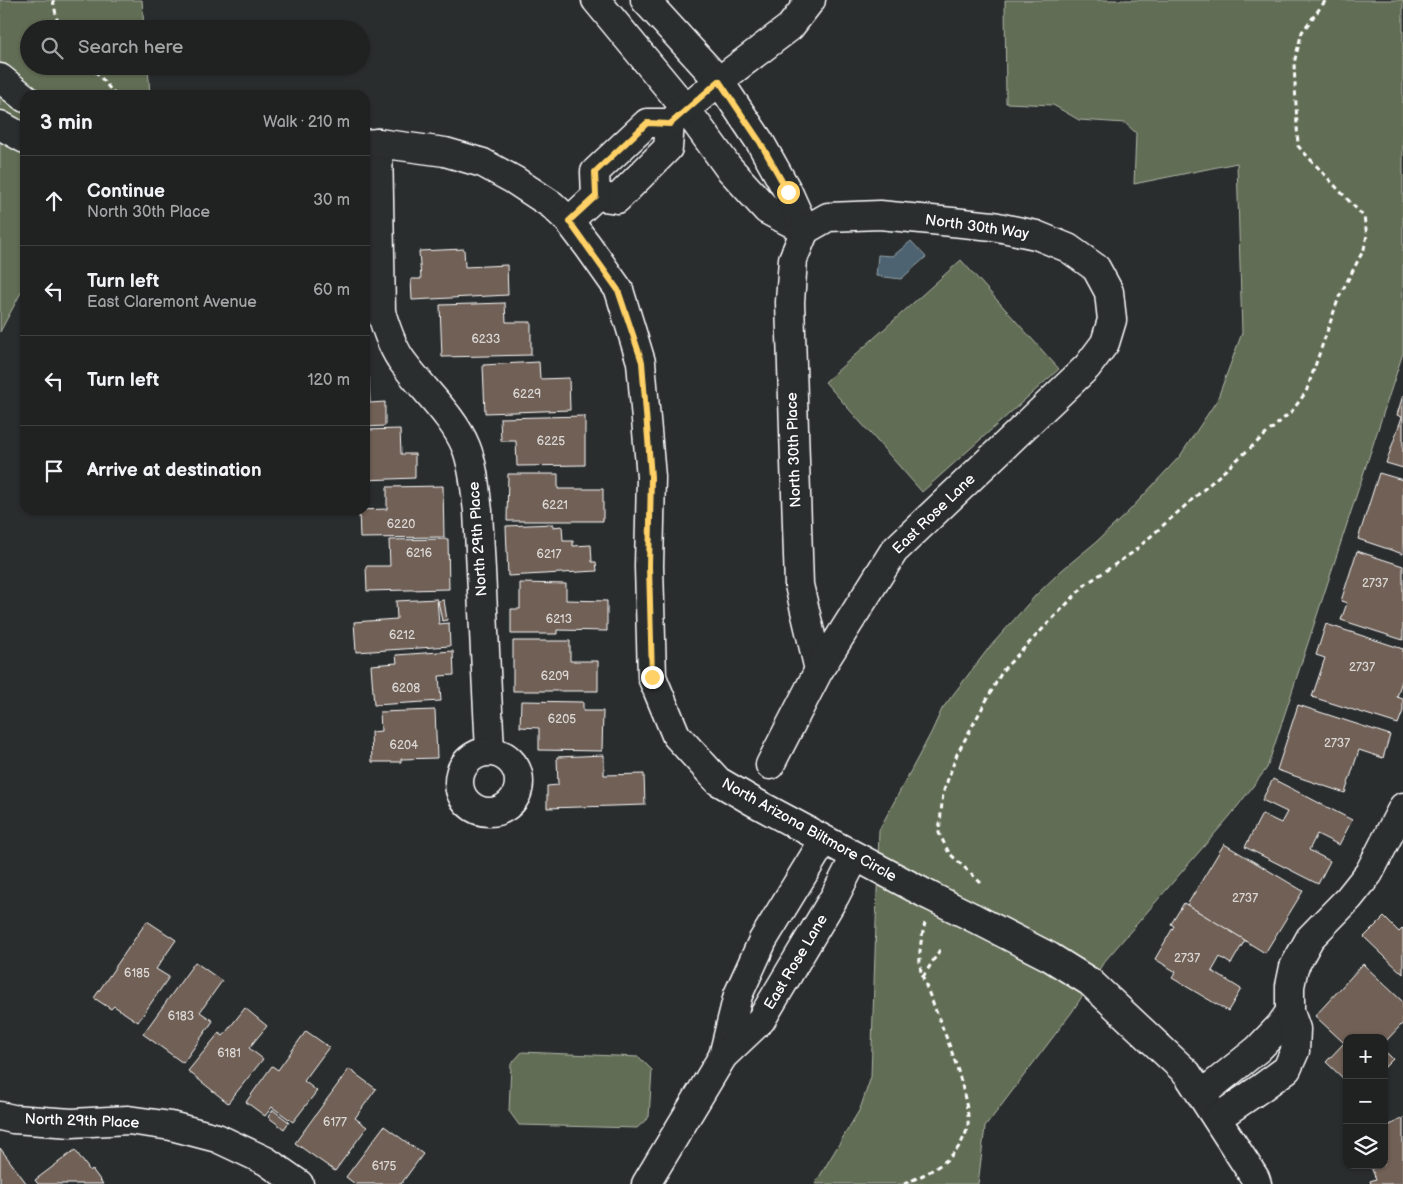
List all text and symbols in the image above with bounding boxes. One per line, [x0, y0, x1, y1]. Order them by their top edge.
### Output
search box [20, 20, 370, 75]
icon: search [38, 34, 66, 62]
text: Search here [78, 36, 183, 59]
text: 3 min [40, 110, 93, 135]
text: Walk · 210 m [263, 113, 350, 132]
text: Continue [87, 180, 165, 203]
route start [777, 181, 800, 204]
icon: ahead [40, 187, 68, 215]
text: 30 m [313, 191, 350, 210]
text: North 30th Place [87, 203, 210, 222]
street label: North 30th Way [924, 210, 1030, 244]
text: Turn left [87, 270, 159, 293]
icon: left [40, 277, 68, 305]
text: 60 m [313, 281, 350, 300]
text: East Claremont Avenue [87, 293, 257, 312]
house number: 6233 [472, 332, 500, 347]
icon: left [40, 367, 68, 395]
text: Turn left [87, 369, 159, 392]
text: 120 m [307, 371, 350, 390]
house number: 6229 [513, 387, 541, 402]
street label: North 30th Place [782, 392, 806, 508]
house number: 6225 [537, 434, 565, 449]
icon: arrive [40, 457, 68, 485]
text: Arrive at destination [87, 459, 262, 482]
street label: East Rose Lane [889, 470, 980, 558]
street label: North 29th Place [465, 481, 491, 597]
house number: 6221 [542, 498, 568, 513]
house number: 6220 [387, 517, 415, 532]
house number: 6216 [406, 546, 432, 561]
house number: 6217 [537, 547, 561, 562]
house number: 2737 [1362, 576, 1388, 591]
house number: 6213 [546, 612, 572, 627]
house number: 6212 [389, 628, 415, 643]
house number: 2737 [1349, 660, 1375, 675]
route end [641, 666, 664, 689]
house number: 6209 [541, 669, 569, 684]
house number: 6208 [392, 681, 420, 696]
house number: 6205 [548, 712, 576, 727]
house number: 2737 [1324, 736, 1350, 751]
house number: 6204 [390, 738, 419, 753]
street label: North Arizona Biltmore Circle [718, 774, 900, 886]
house number: 2737 [1232, 891, 1258, 906]
street label: East Rose Lane [760, 911, 832, 1013]
house number: 2737 [1174, 951, 1200, 966]
house number: 6185 [124, 966, 150, 981]
house number: 6183 [168, 1009, 194, 1024]
map controls [1343, 1034, 1388, 1169]
button: + [1343, 1034, 1388, 1079]
house number: 6181 [217, 1046, 241, 1061]
button: − [1343, 1079, 1388, 1124]
street label: North 29th Place [24, 1110, 140, 1133]
house number: 6177 [323, 1115, 347, 1130]
button: layers [1343, 1124, 1388, 1169]
house number: 6175 [372, 1159, 396, 1174]

